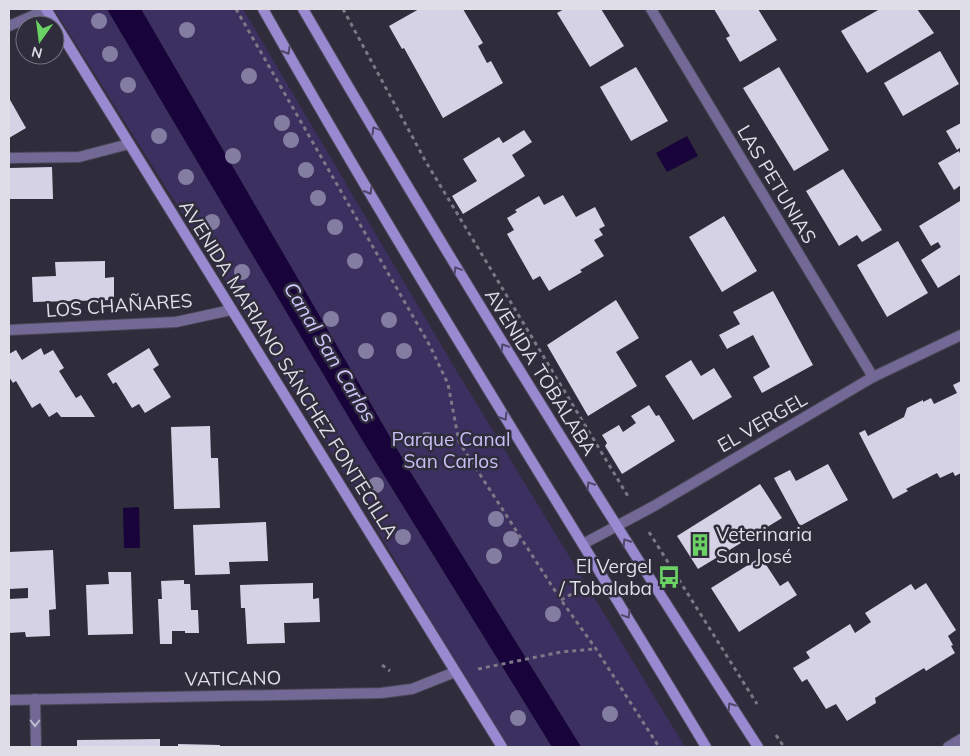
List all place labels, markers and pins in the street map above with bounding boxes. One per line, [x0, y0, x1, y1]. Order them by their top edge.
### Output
place label: Veterinaria San José [716, 522, 812, 568]
building icon: Veterinaria San José [687, 532, 713, 558]
place label: El Vergel / Tobalaba [558, 554, 652, 600]
bus stop icon: El Vergel / Tobalaba [656, 564, 682, 590]

